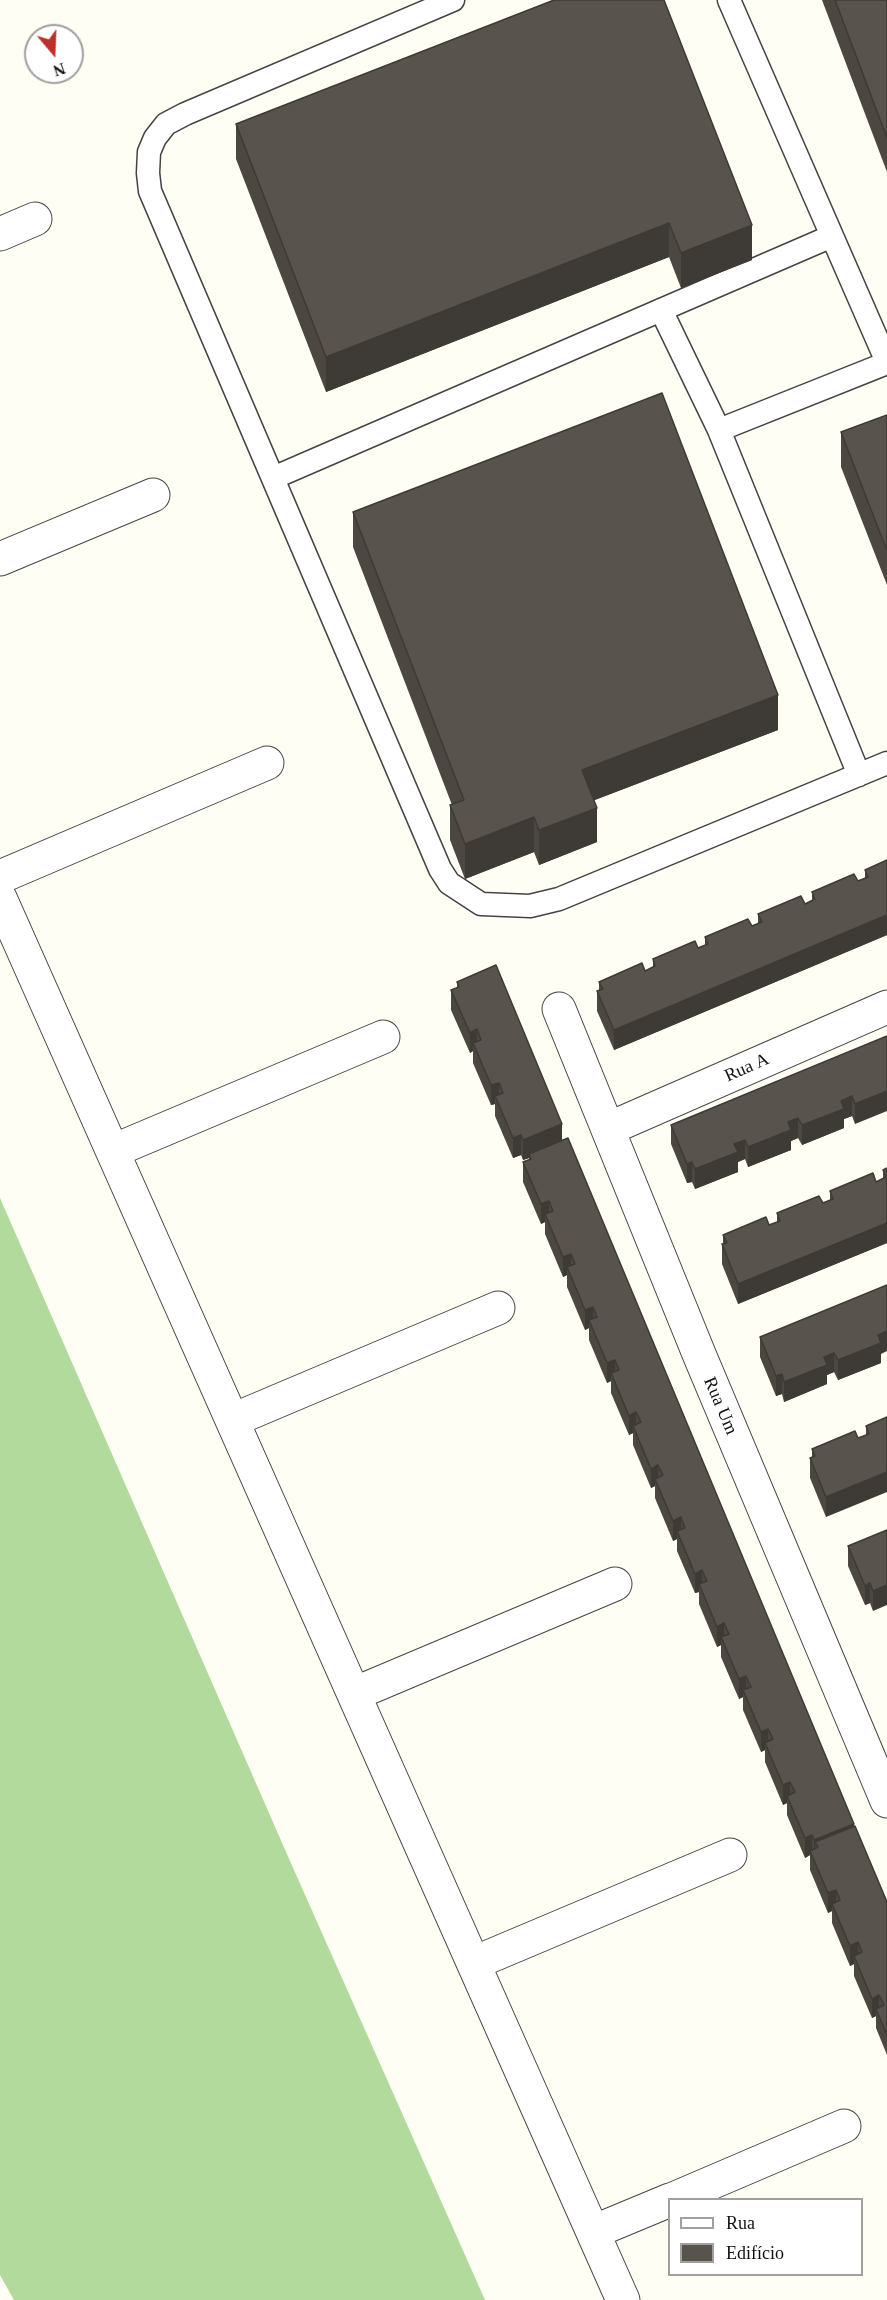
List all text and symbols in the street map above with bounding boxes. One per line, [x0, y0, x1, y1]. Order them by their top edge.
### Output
north arrow [24, 24, 84, 84]
text: N [51, 60, 68, 80]
street label: Rua A [721, 1049, 773, 1087]
street label: Rua Um [698, 1374, 742, 1438]
legend [668, 2198, 863, 2276]
text: Rua [726, 2213, 755, 2233]
text: Edifício [726, 2243, 784, 2263]

